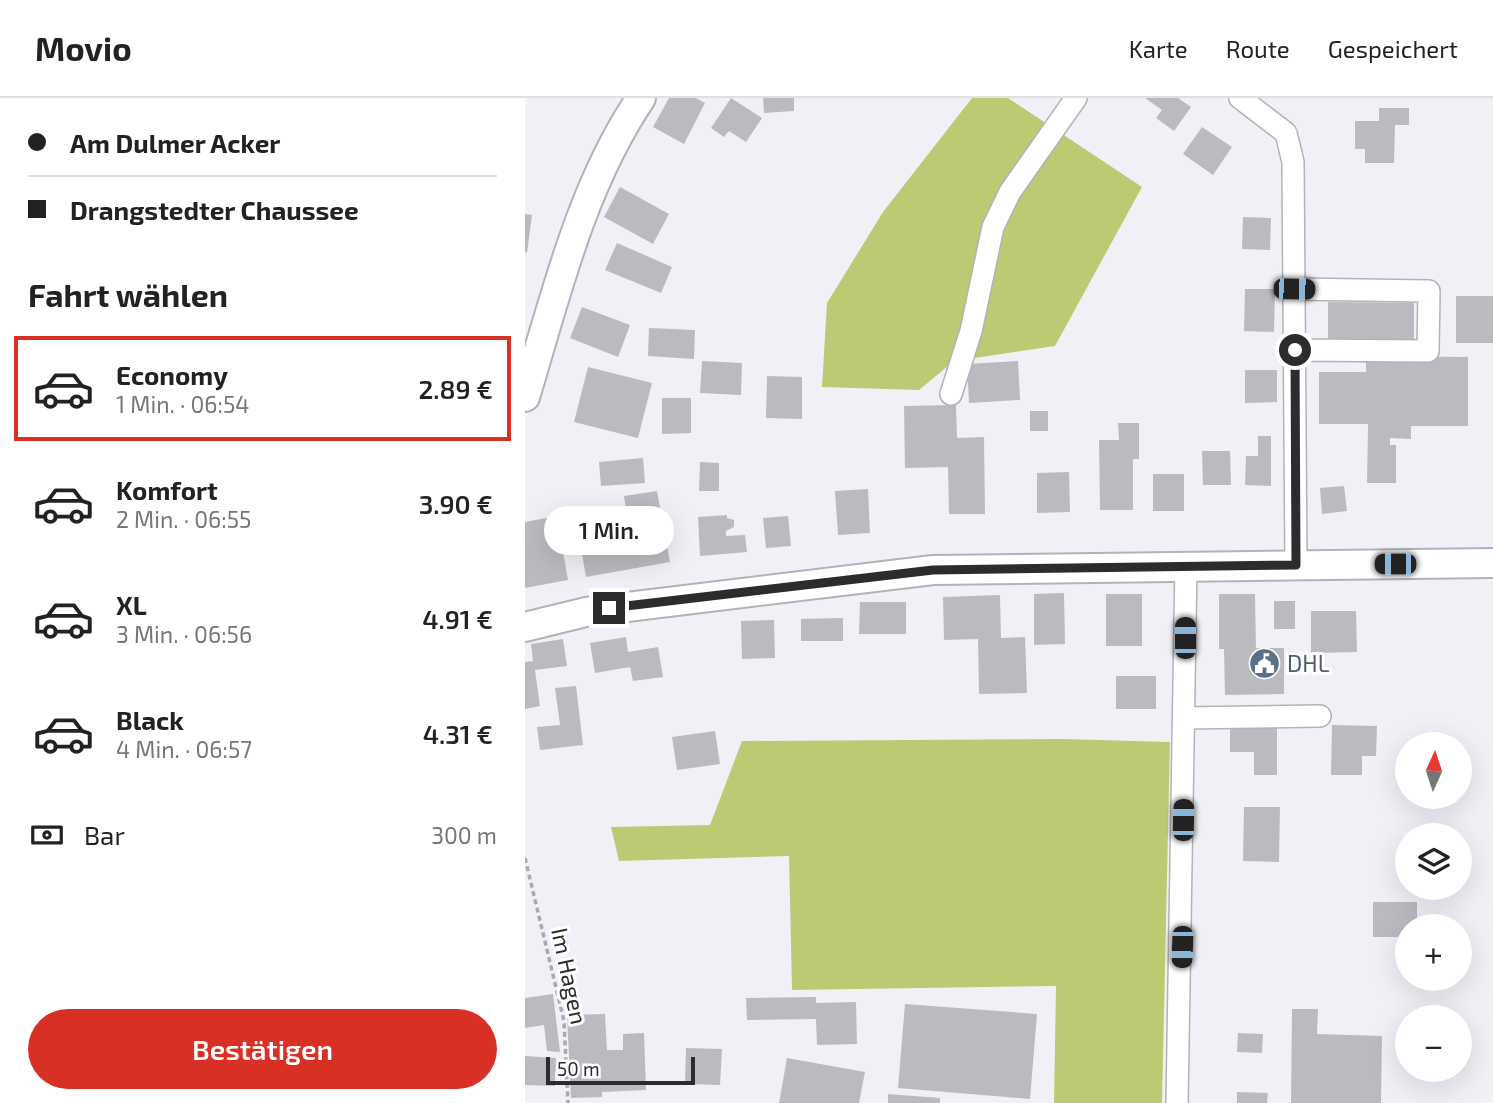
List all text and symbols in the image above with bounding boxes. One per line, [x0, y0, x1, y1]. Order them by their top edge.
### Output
text: Movio [35, 28, 132, 68]
text: Karte [1129, 34, 1188, 63]
text: Route [1226, 34, 1290, 63]
text: Gespeichert [1328, 34, 1458, 63]
text: Am Dulmer Acker [70, 127, 280, 158]
text: Drangstedter Chaussee [70, 194, 359, 225]
text: Fahrt wählen [28, 275, 228, 313]
car [1273, 278, 1316, 300]
route start [1279, 334, 1311, 366]
icon: car [32, 357, 95, 420]
text: Economy [116, 359, 228, 390]
text: 2.89 € [418, 373, 493, 404]
text: 1 Min. · 06:54 [116, 390, 249, 418]
icon: car [32, 472, 95, 535]
text: Komfort [116, 474, 218, 505]
text: 3.90 € [419, 488, 493, 519]
text: 2 Min. · 06:55 [116, 505, 251, 533]
callout: 1 Min. [544, 506, 674, 556]
text: 1 Min. [579, 516, 639, 544]
car [1375, 554, 1417, 575]
icon: car [32, 587, 95, 650]
text: XL [116, 589, 147, 620]
route end [593, 592, 625, 624]
text: 4.91 € [422, 603, 493, 634]
car [1175, 617, 1196, 659]
text: 3 Min. · 06:56 [116, 620, 252, 648]
public building icon: DHL [1247, 647, 1281, 681]
place label: DHL [1287, 649, 1330, 677]
icon: car [32, 702, 95, 765]
text: Black [116, 704, 184, 735]
text: 4.31 € [423, 718, 493, 749]
north arrow [1395, 732, 1472, 808]
map controls [1395, 732, 1472, 1082]
text: 4 Min. · 06:57 [116, 735, 252, 763]
car [1173, 799, 1194, 841]
icon: cash [28, 816, 66, 854]
text: Bar [84, 819, 125, 850]
text: 300 m [431, 821, 497, 849]
button: layers [1395, 823, 1472, 900]
button: + [1395, 914, 1472, 991]
street label: Im Hagen [546, 925, 594, 1027]
car [1171, 926, 1194, 968]
button: − [1395, 1005, 1472, 1082]
button: Bestätigen [28, 1009, 497, 1089]
scale bar [546, 1054, 695, 1086]
text: 50 m [557, 1057, 600, 1080]

